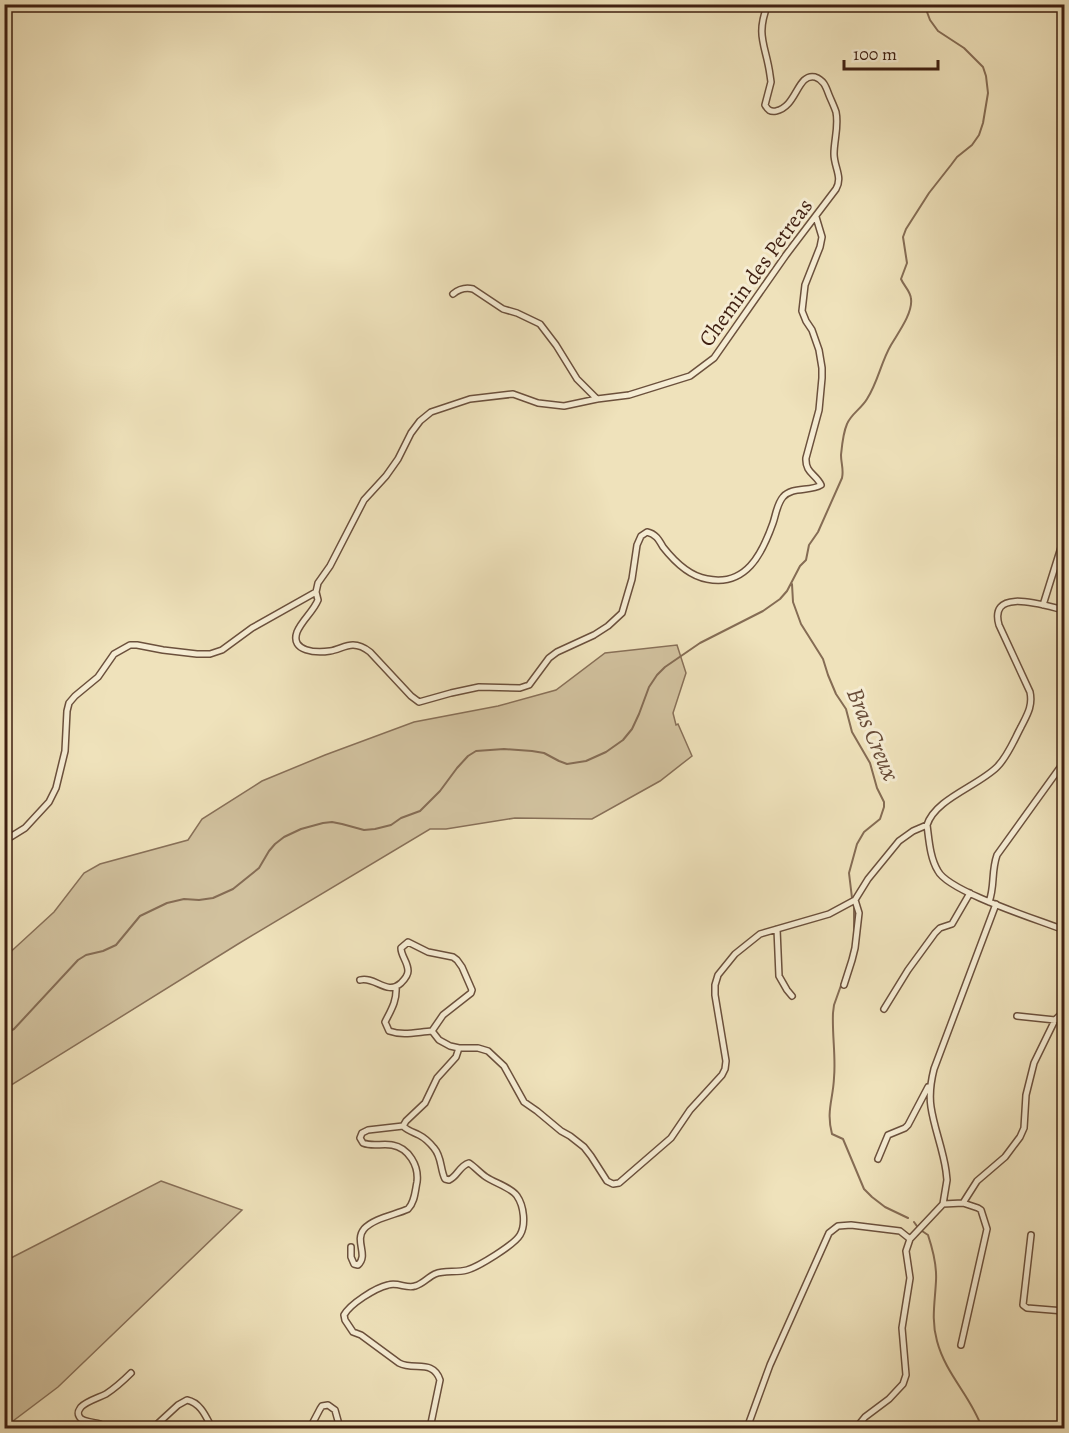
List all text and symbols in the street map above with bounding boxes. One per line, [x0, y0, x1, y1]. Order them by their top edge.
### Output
scale bar [844, 33, 938, 71]
text: 100 m [853, 42, 897, 66]
street label: Chemin des Petreas [692, 192, 820, 353]
water label: Bras Creux [839, 683, 907, 786]

